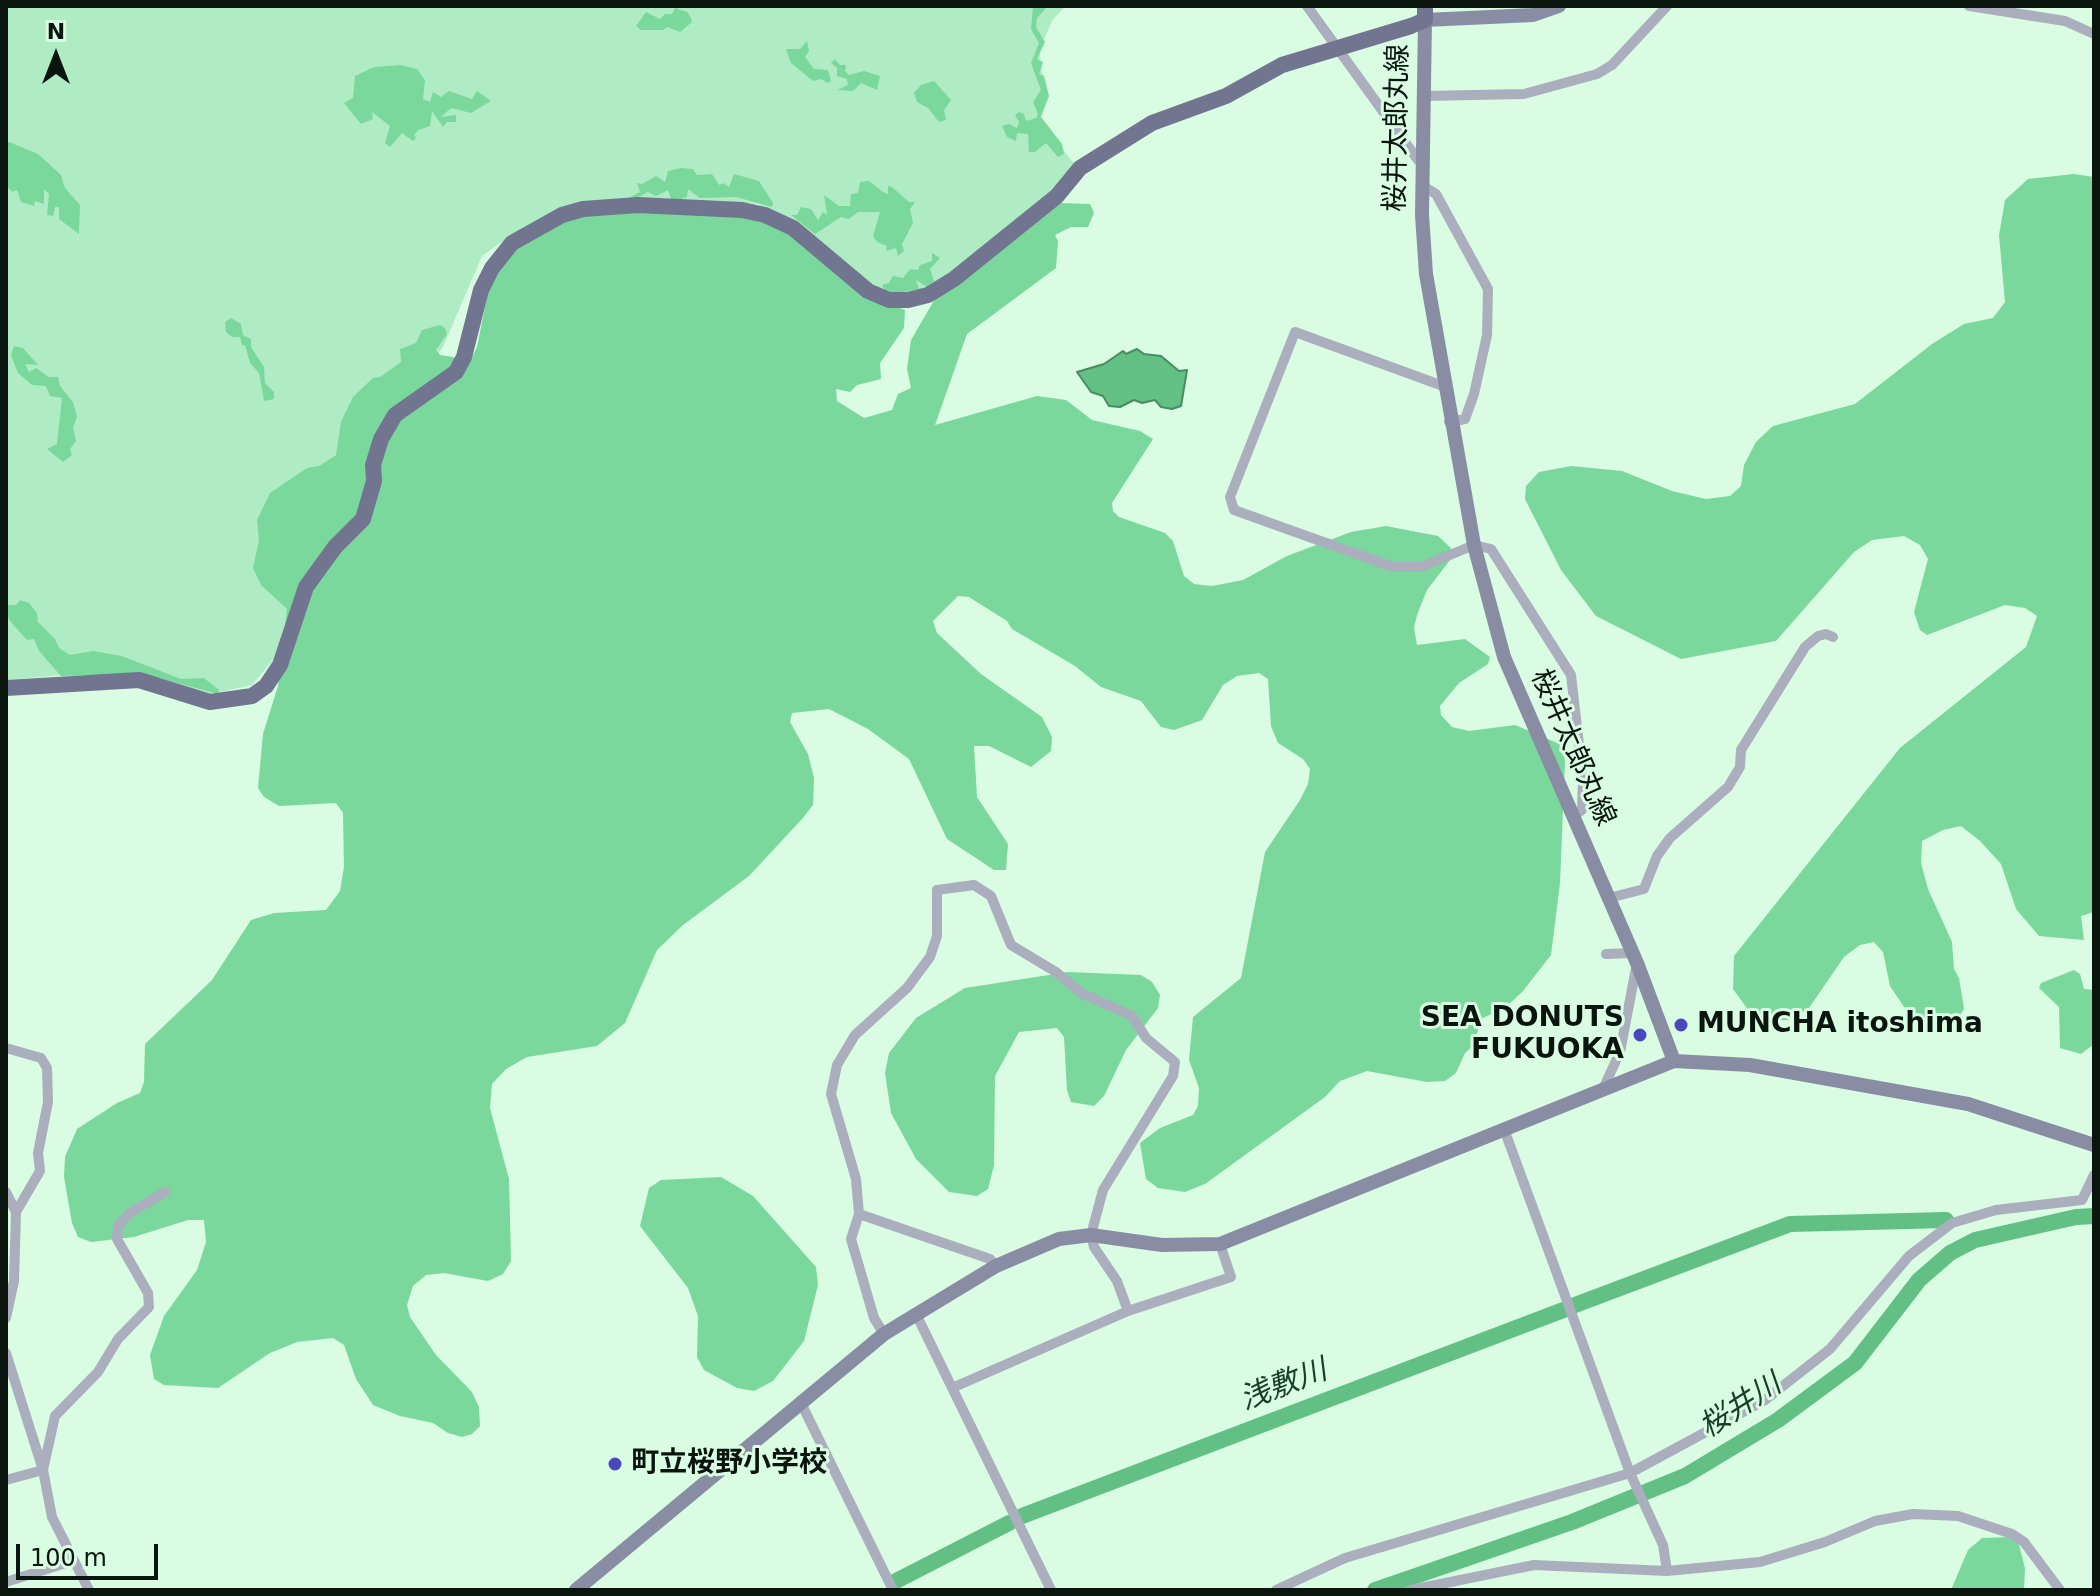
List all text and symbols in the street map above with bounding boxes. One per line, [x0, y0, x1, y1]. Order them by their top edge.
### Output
north arrow [16, 16, 96, 96]
text: N [47, 19, 65, 44]
street label: 桜井太郎丸線 [1380, 44, 1416, 212]
street label: 桜井太郎丸線 [1522, 664, 1622, 832]
place label: SEA DONUTS FUKUOKA [1421, 1002, 1624, 1068]
place label: MUNCHA itoshima [1697, 1008, 1983, 1042]
marker: MUNCHA itoshima [1672, 1016, 1690, 1034]
marker: SEA DONUTS FUKUOKA [1631, 1026, 1649, 1044]
water label: 浅敷川 [1236, 1353, 1332, 1419]
water label: 桜井川 [1693, 1367, 1789, 1447]
place label: 町立桜野小学校 [631, 1447, 827, 1481]
marker: 町立桜野小学校 [606, 1455, 624, 1473]
scale bar [20, 1528, 162, 1578]
text: 100 m [30, 1544, 107, 1572]

